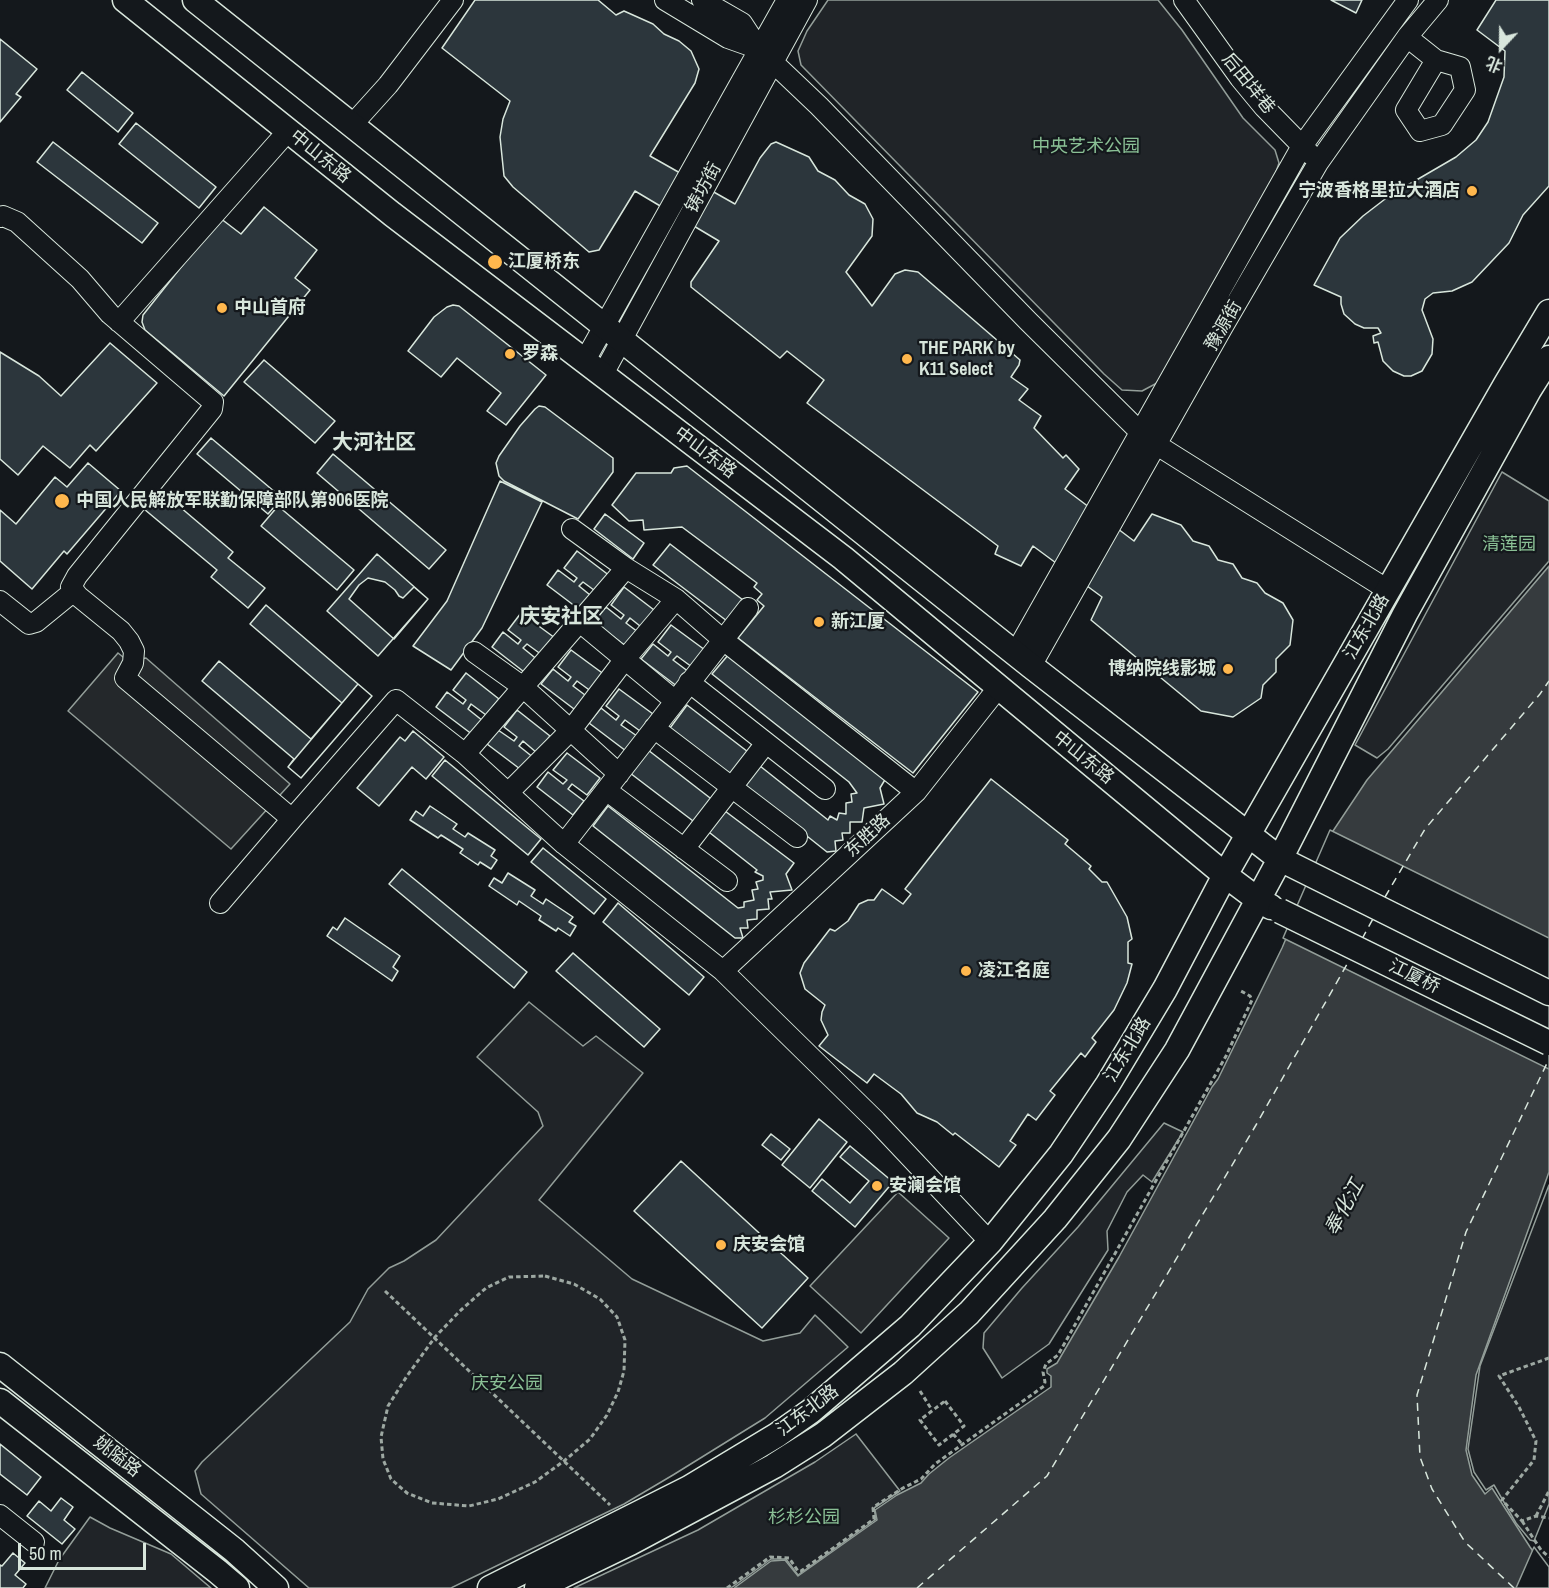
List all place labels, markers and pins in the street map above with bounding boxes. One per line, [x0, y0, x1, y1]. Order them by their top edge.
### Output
place label: 宁波香格里拉大酒店 [1298, 180, 1460, 202]
marker: 宁波香格里拉大酒店 [1465, 184, 1479, 198]
place label: 江厦桥东 [508, 251, 580, 273]
marker: 江厦桥东 [486, 253, 504, 271]
place label: 中山首府 [234, 297, 306, 319]
marker: 中山首府 [215, 301, 229, 315]
place label: THE PARK by K11 Select [919, 338, 1015, 380]
place label: 罗森 [522, 343, 558, 365]
marker: 罗森 [503, 347, 517, 361]
marker: THE PARK by K11 Select [900, 352, 914, 366]
place label: 中国人民解放军联勤保障部队第906医院 [76, 490, 389, 512]
marker: 中国人民解放军联勤保障部队第906医院 [53, 492, 71, 510]
place label: 新江厦 [831, 611, 885, 633]
marker: 新江厦 [812, 615, 826, 629]
place label: 博纳院线影城 [1108, 658, 1216, 680]
marker: 博纳院线影城 [1221, 662, 1235, 676]
place label: 凌江名庭 [978, 960, 1050, 982]
marker: 凌江名庭 [959, 964, 973, 978]
place label: 安澜会馆 [889, 1175, 961, 1197]
marker: 安澜会馆 [870, 1179, 884, 1193]
place label: 庆安会馆 [733, 1234, 805, 1256]
marker: 庆安会馆 [714, 1238, 728, 1252]

